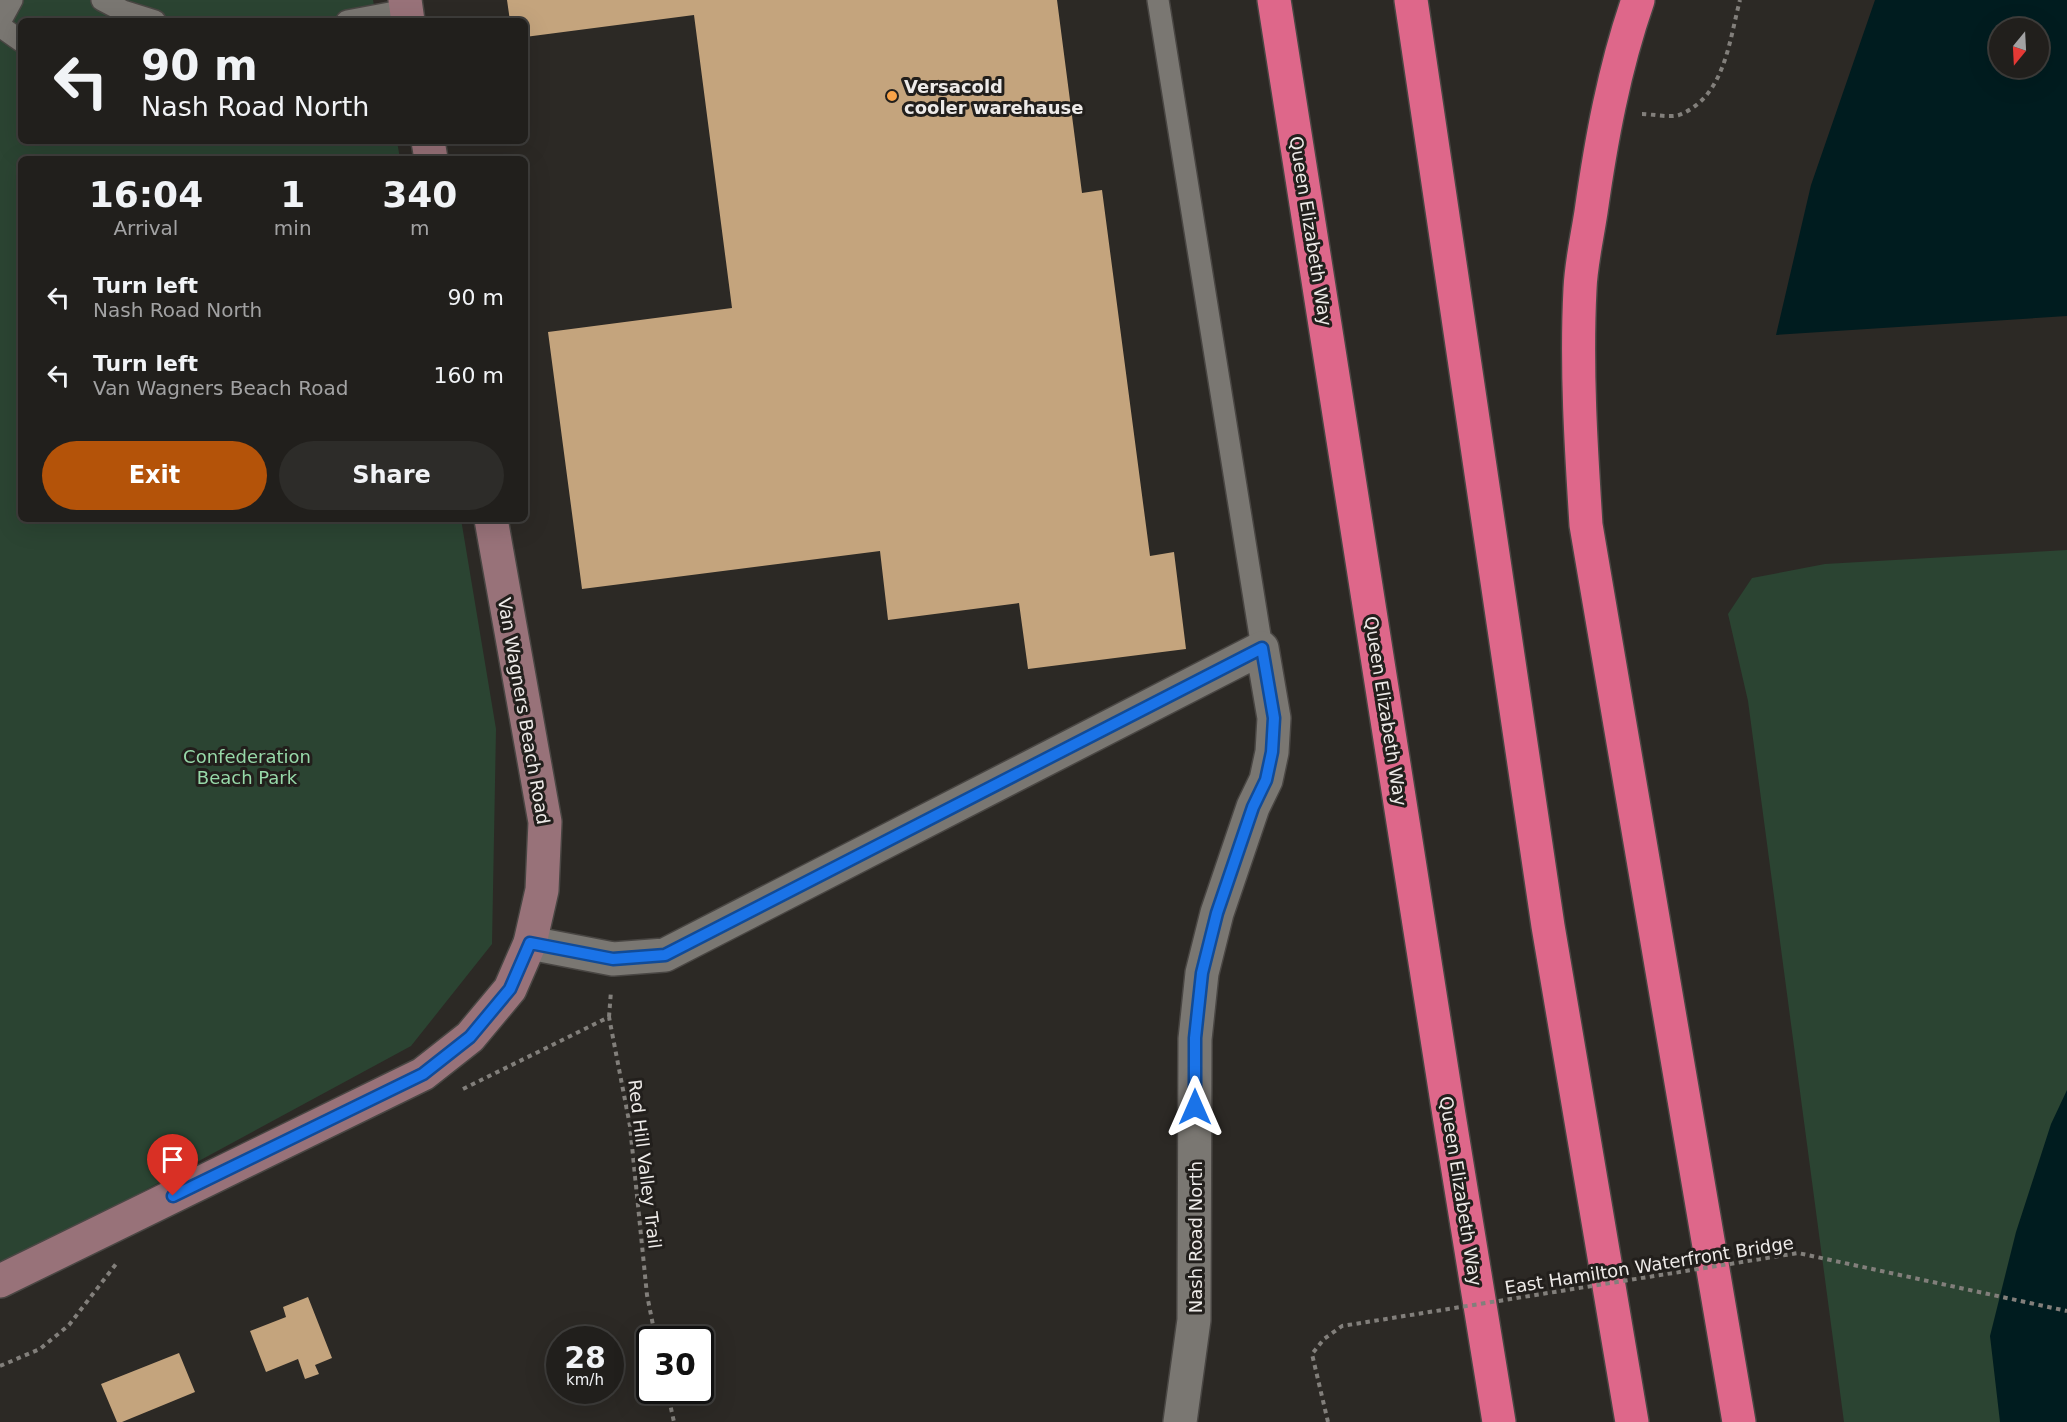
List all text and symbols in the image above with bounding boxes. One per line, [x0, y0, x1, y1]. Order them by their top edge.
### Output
north arrow [1989, 18, 2049, 78]
map controls [1989, 18, 2049, 78]
text: 90 m [141, 41, 258, 90]
icon: left [42, 42, 120, 120]
place label: Versacold cooler warehause [904, 76, 1083, 118]
marker: Versacold cooler warehause [885, 89, 899, 103]
text: Nash Road North [141, 91, 369, 122]
street label: Queen Elizabeth Way [1286, 135, 1336, 328]
text: 16:04 [89, 174, 203, 215]
text: 1 [280, 174, 305, 215]
text: 340 [382, 174, 457, 215]
text: Arrival [113, 216, 178, 240]
text: min [274, 216, 312, 240]
text: m [410, 216, 430, 240]
text: Turn left [93, 273, 198, 298]
icon: left [42, 281, 75, 314]
text: 90 m [448, 285, 504, 310]
text: Nash Road North [93, 298, 262, 322]
text: Turn left [93, 351, 198, 376]
icon: left [42, 359, 75, 392]
text: 160 m [434, 363, 504, 388]
text: Van Wagners Beach Road [93, 376, 348, 400]
button: Exit [42, 441, 267, 510]
button: Share [279, 441, 504, 510]
street label: Van Wagners Beach Road [494, 596, 554, 826]
street label: Queen Elizabeth Way [1361, 615, 1411, 808]
park label: Confederation Beach Park [183, 746, 311, 788]
position arrow [1163, 1075, 1227, 1139]
street label: Red Hill Valley Trail [624, 1078, 666, 1250]
street label: Queen Elizabeth Way [1436, 1095, 1486, 1288]
pin [147, 1134, 198, 1196]
icon: arrive [156, 1143, 189, 1176]
street label: Nash Road North [1185, 1161, 1206, 1313]
street label: East Hamilton Waterfront Bridge [1503, 1232, 1795, 1298]
speed limit sign: 30 [636, 1326, 714, 1404]
text: 28 [564, 1340, 606, 1375]
text: km/h [566, 1371, 604, 1389]

